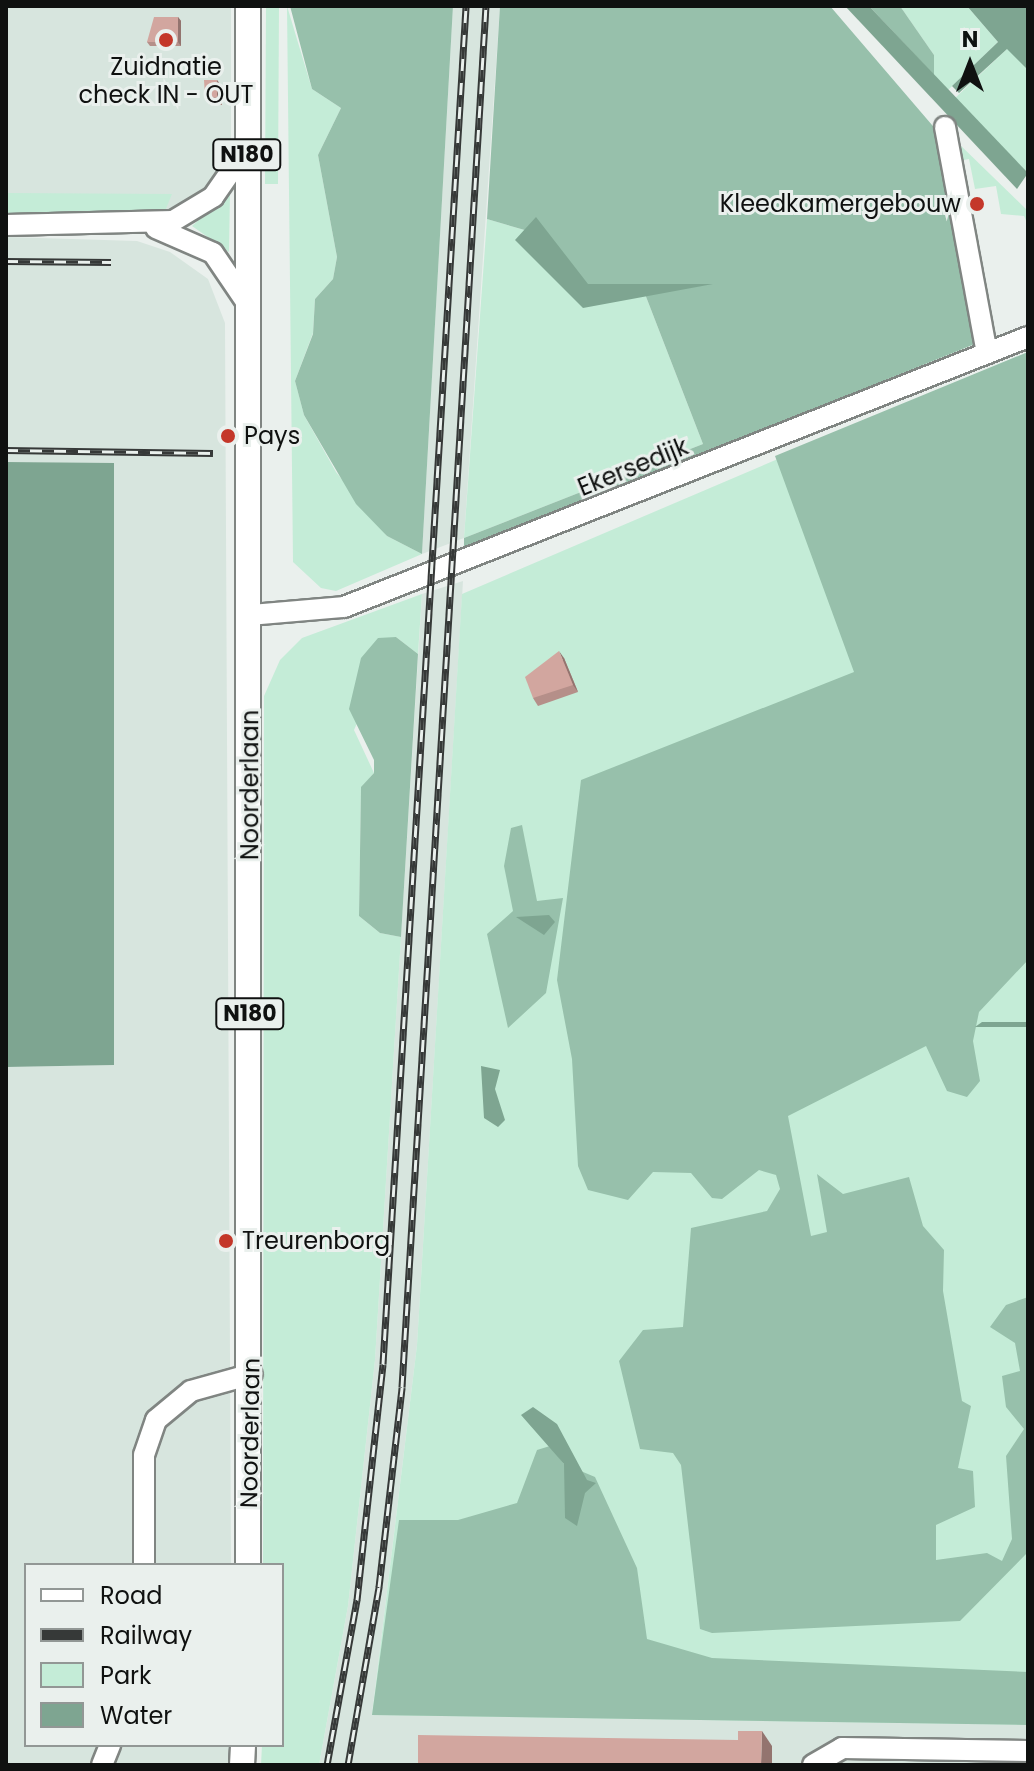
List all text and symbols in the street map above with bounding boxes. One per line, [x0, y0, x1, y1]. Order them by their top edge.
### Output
north arrow [930, 24, 1010, 104]
text: N [962, 24, 978, 55]
marker: Zuidnatie check IN - OUT [157, 31, 175, 49]
place label: Zuidnatie check IN - OUT [78, 53, 254, 109]
road number: N180 [211, 137, 283, 173]
place label: Kleedkamergebouw [720, 190, 961, 218]
marker: Kleedkamergebouw [968, 195, 986, 213]
place label: Pays [244, 422, 300, 450]
marker: Pays [219, 427, 237, 445]
street label: Ekersedijk [574, 432, 692, 502]
street label: Noorderlaan [236, 710, 264, 860]
road number: N180 [214, 996, 286, 1032]
place label: Treurenborg [242, 1227, 390, 1255]
marker: Treurenborg [217, 1232, 235, 1250]
street label: Noorderlaan [234, 1358, 266, 1508]
legend [24, 1563, 284, 1747]
text: Road [100, 1579, 162, 1612]
text: Railway [100, 1619, 192, 1652]
text: Park [100, 1659, 151, 1692]
text: Water [100, 1699, 172, 1732]

